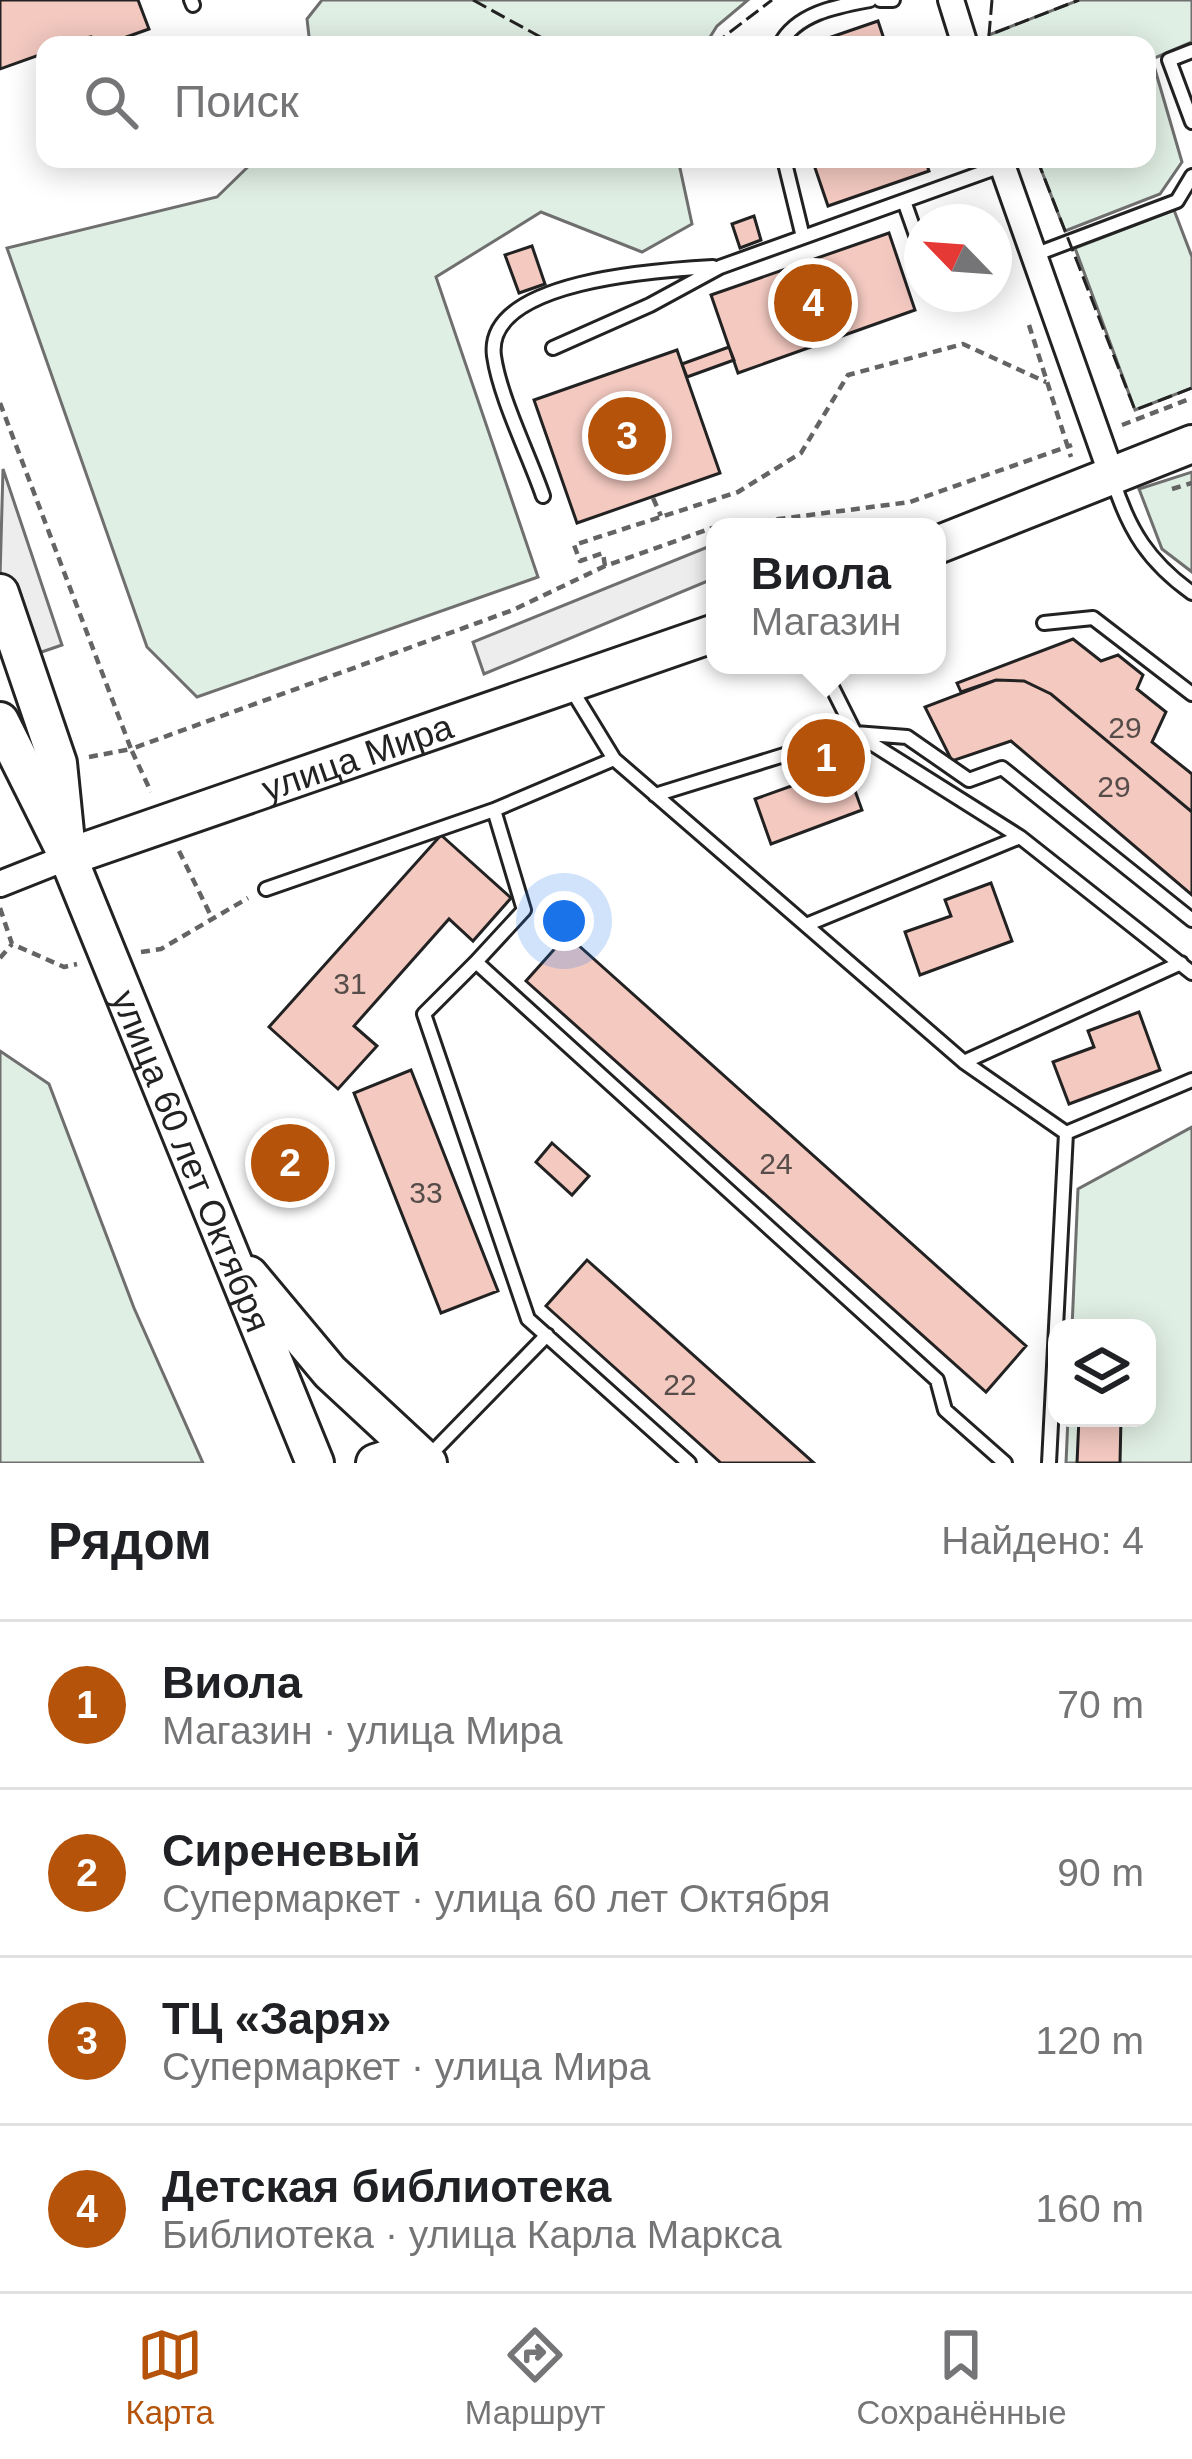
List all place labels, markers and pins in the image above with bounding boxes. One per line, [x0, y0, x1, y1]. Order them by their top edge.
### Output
pin: 4 [774, 258, 852, 348]
pin: 3 [588, 391, 666, 481]
pin: 1 [787, 713, 865, 803]
pin: 2 [251, 1118, 329, 1208]

